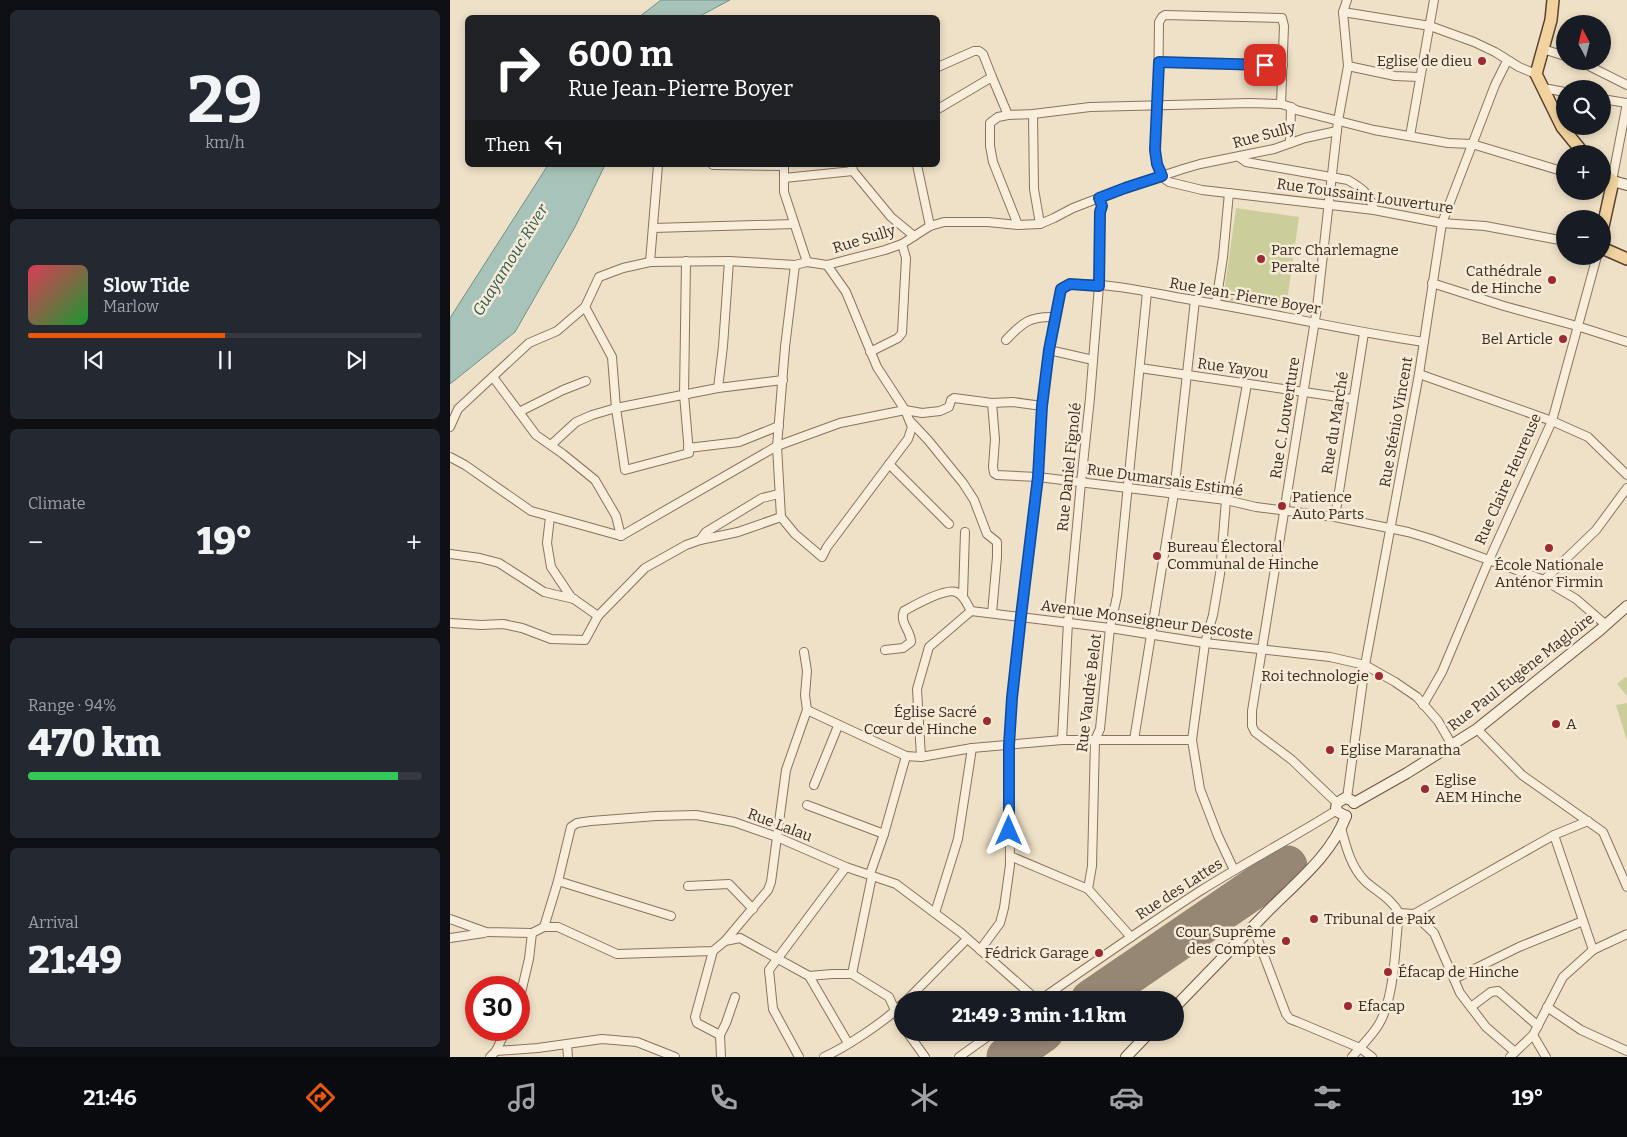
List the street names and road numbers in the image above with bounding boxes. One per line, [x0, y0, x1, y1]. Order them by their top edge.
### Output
street label: Rue Sully [1231, 118, 1298, 152]
street label: Rue Toussaint Louverture [1275, 175, 1455, 217]
street label: Rue Sully [831, 221, 898, 257]
street label: Rue Jean-Pierre Boyer [1168, 274, 1322, 318]
street label: Rue Yayou [1196, 354, 1270, 382]
street label: Rue Sténio Vincent [1376, 355, 1416, 489]
street label: Rue C. Louverture [1266, 356, 1304, 480]
street label: Rue du Marché [1318, 370, 1352, 476]
street label: Rue Daniel Fignolé [1053, 402, 1085, 532]
street label: Rue Claire Heureuse [1471, 410, 1545, 548]
street label: Rue Dumarsais Estimé [1086, 460, 1244, 500]
street label: Avenue Monseigneur Descoste [1040, 596, 1254, 644]
street label: Rue Paul Eugène Magloire [1444, 609, 1598, 735]
street label: Rue Vaudré Belot [1073, 632, 1105, 753]
street label: Rue Lalau [745, 804, 815, 846]
street label: Rue des Lattes [1132, 854, 1226, 924]

